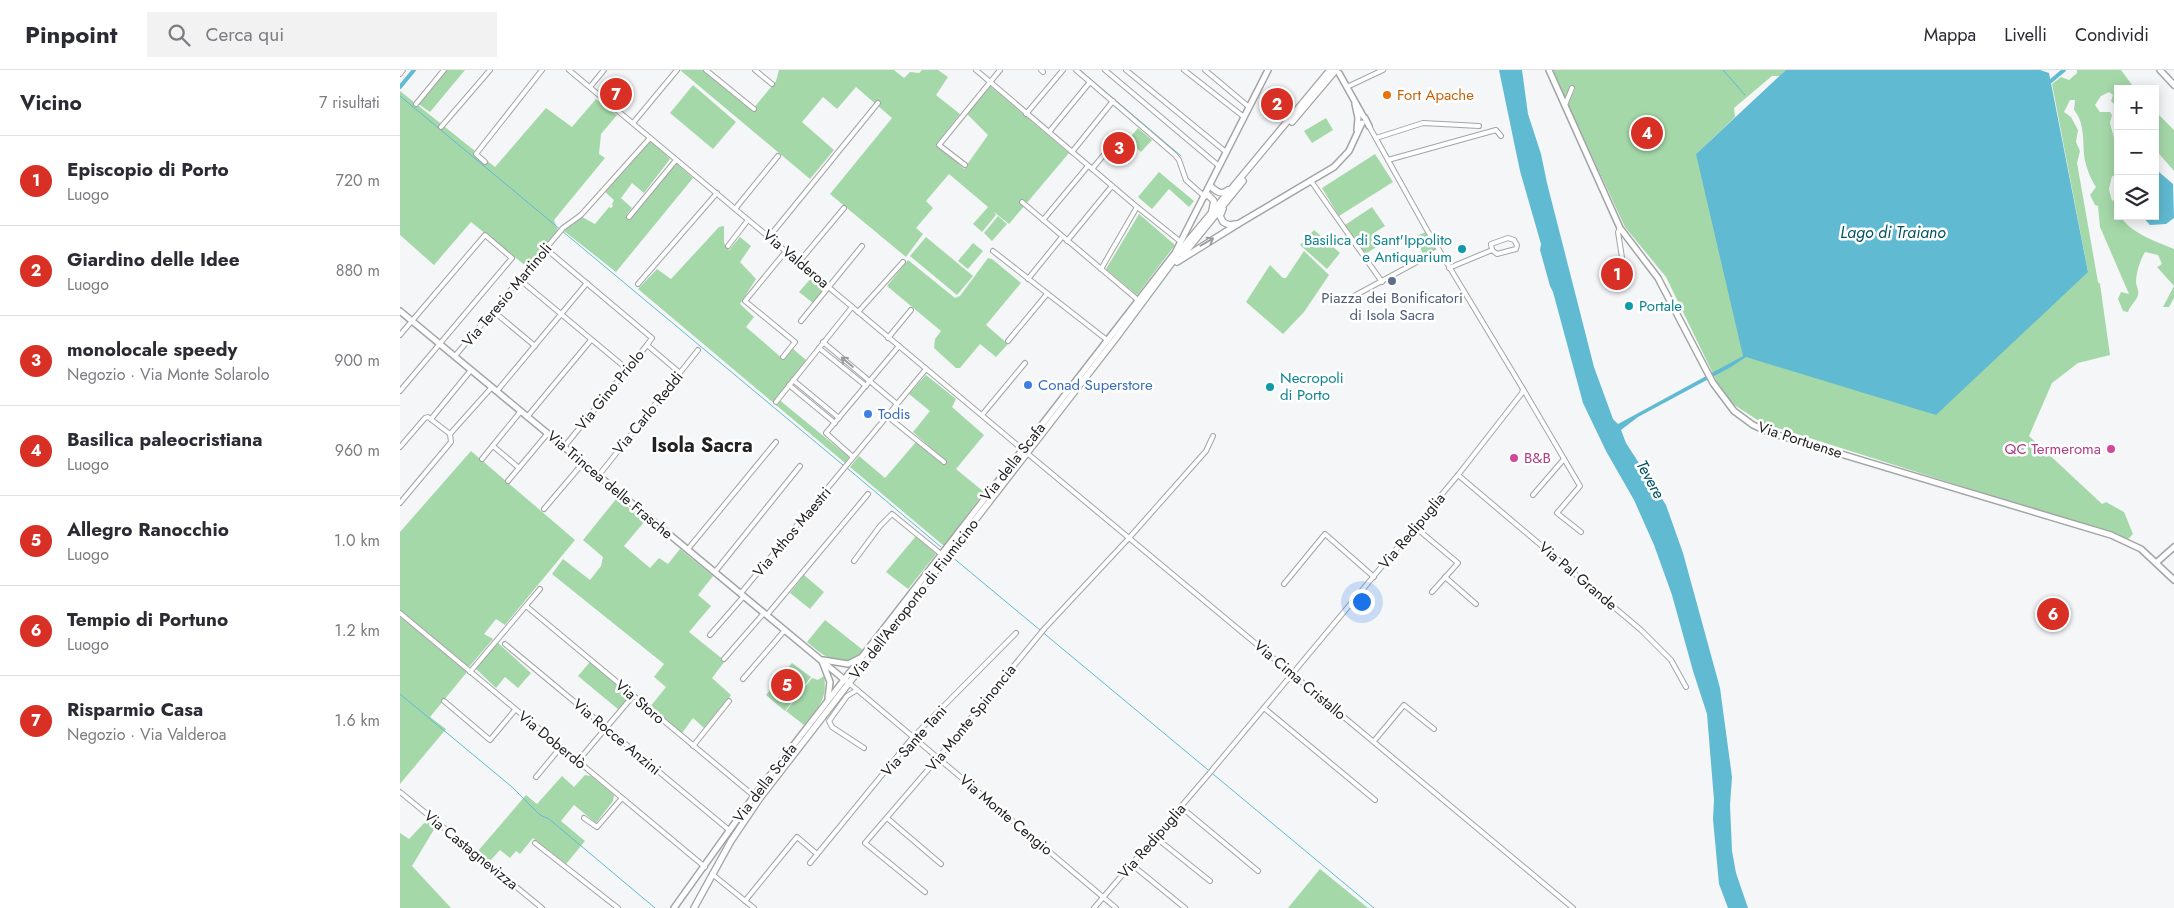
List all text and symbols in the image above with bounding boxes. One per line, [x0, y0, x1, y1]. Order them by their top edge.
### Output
search box [147, 12, 497, 57]
text: Pinpoint [25, 17, 117, 52]
icon: search [165, 21, 193, 49]
text: Cerca qui [205, 21, 284, 48]
text: Mappa [1924, 22, 1976, 48]
text: Livelli [2004, 22, 2047, 48]
text: Condividi [2075, 22, 2149, 48]
pin: 7 [600, 75, 632, 113]
place label: Fort Apache [1397, 84, 1474, 106]
pin: 2 [1261, 85, 1293, 123]
map controls [2114, 85, 2159, 220]
button: + [2114, 85, 2159, 130]
text: Vicino [20, 88, 82, 118]
marker: Fort Apache [1381, 89, 1393, 101]
text: 7 risultati [319, 91, 380, 114]
pin: 4 [1631, 114, 1663, 152]
pin: 3 [1103, 129, 1135, 167]
button: − [2114, 130, 2159, 175]
text: Episcopio di Porto [67, 156, 229, 183]
text: 1 [32, 169, 40, 192]
text: 720 m [336, 169, 380, 192]
button: layers [2114, 175, 2159, 220]
text: Luogo [67, 183, 109, 206]
water label: Lago di Traiano [1840, 221, 1946, 244]
street label: Via Valderoa [758, 224, 834, 294]
place label: Basilica di Sant'Ippolito e Antiquarium [1304, 229, 1452, 268]
one-way arrow [1199, 236, 1213, 246]
street label: Via Teresio Martinoli [457, 238, 557, 352]
marker: Basilica di Sant'Ippolito e Antiquarium [1456, 243, 1468, 255]
text: Giardino delle Idee [67, 246, 240, 273]
pin: 1 [1601, 255, 1633, 293]
text: 2 [31, 259, 41, 282]
text: 880 m [336, 259, 380, 282]
text: Luogo [67, 273, 109, 296]
marker: Piazza dei Bonificatori di Isola Sacra [1386, 275, 1398, 287]
place label: Piazza dei Bonificatori di Isola Sacra [1321, 287, 1463, 326]
place label: Portale [1639, 295, 1682, 317]
marker: Portale [1623, 300, 1635, 312]
text: monolocale speedy [67, 336, 237, 363]
street label: Via Gino Priolo [570, 345, 650, 435]
text: 3 [31, 349, 41, 372]
text: 900 m [334, 349, 380, 372]
one-way arrow [840, 356, 853, 367]
text: Negozio · Via Monte Solarolo [67, 363, 269, 386]
street label: Via Carlo Reddi [608, 367, 688, 459]
place label: Necropoli di Porto [1280, 367, 1344, 406]
place label: Conad Superstore [1038, 374, 1153, 396]
marker: Conad Superstore [1022, 379, 1034, 391]
marker: Necropoli di Porto [1264, 381, 1276, 393]
place label: Todis [878, 403, 910, 425]
marker: Todis [862, 408, 874, 420]
street label: Via Portuense [1755, 416, 1845, 464]
street label: Via della Scafa [975, 418, 1051, 506]
text: Basilica paleocristiana [67, 426, 262, 453]
street label: Via Trincea delle Frasche [542, 426, 678, 545]
district label: Isola Sacra [651, 431, 753, 460]
place label: QC Termeroma [2005, 438, 2101, 460]
text: 4 [30, 439, 42, 462]
text: 960 m [335, 439, 380, 462]
marker: QC Termeroma [2105, 443, 2117, 455]
place label: B&B [1524, 447, 1551, 469]
marker: B&B [1508, 452, 1520, 464]
text: Luogo [67, 453, 109, 476]
water label: Tevere [1631, 456, 1671, 503]
street label: Via Athos Maestri [748, 482, 836, 582]
street label: Via Redipuglia [1373, 488, 1451, 574]
street label: Via dell'Aeroporto di Fiumicino [844, 514, 984, 684]
text: Allegro Ranocchio [67, 516, 229, 543]
text: 5 [31, 529, 41, 552]
text: 1.0 km [334, 529, 380, 552]
street label: Via Pal Grande [1534, 537, 1622, 616]
text: Luogo [67, 543, 109, 566]
your location [1349, 589, 1375, 615]
pin: 6 [2037, 595, 2069, 633]
text: Tempio di Portuno [67, 606, 228, 633]
text: 6 [31, 619, 41, 642]
text: 1.2 km [335, 619, 380, 642]
text: Luogo [67, 633, 109, 656]
street label: Via Cima Cristallo [1249, 635, 1351, 725]
street label: Via Monte Spinoncia [921, 660, 1021, 776]
pin: 5 [771, 666, 803, 704]
street label: Via Storo [610, 675, 670, 729]
street label: Via Rocce Anzini [568, 694, 666, 780]
text: Risparmio Casa [67, 696, 203, 723]
street label: Via Sante Tani [876, 701, 952, 781]
street label: Via Doberdò [513, 706, 591, 774]
text: 7 [31, 709, 41, 732]
text: 1.6 km [334, 709, 380, 732]
text: Negozio · Via Valderoa [67, 723, 227, 746]
street label: Via della Scafa [728, 739, 802, 827]
street label: Via Monte Cengio [954, 769, 1058, 861]
street label: Via Redipuglia [1113, 798, 1191, 884]
street label: Via Castagnevizza [419, 805, 523, 895]

